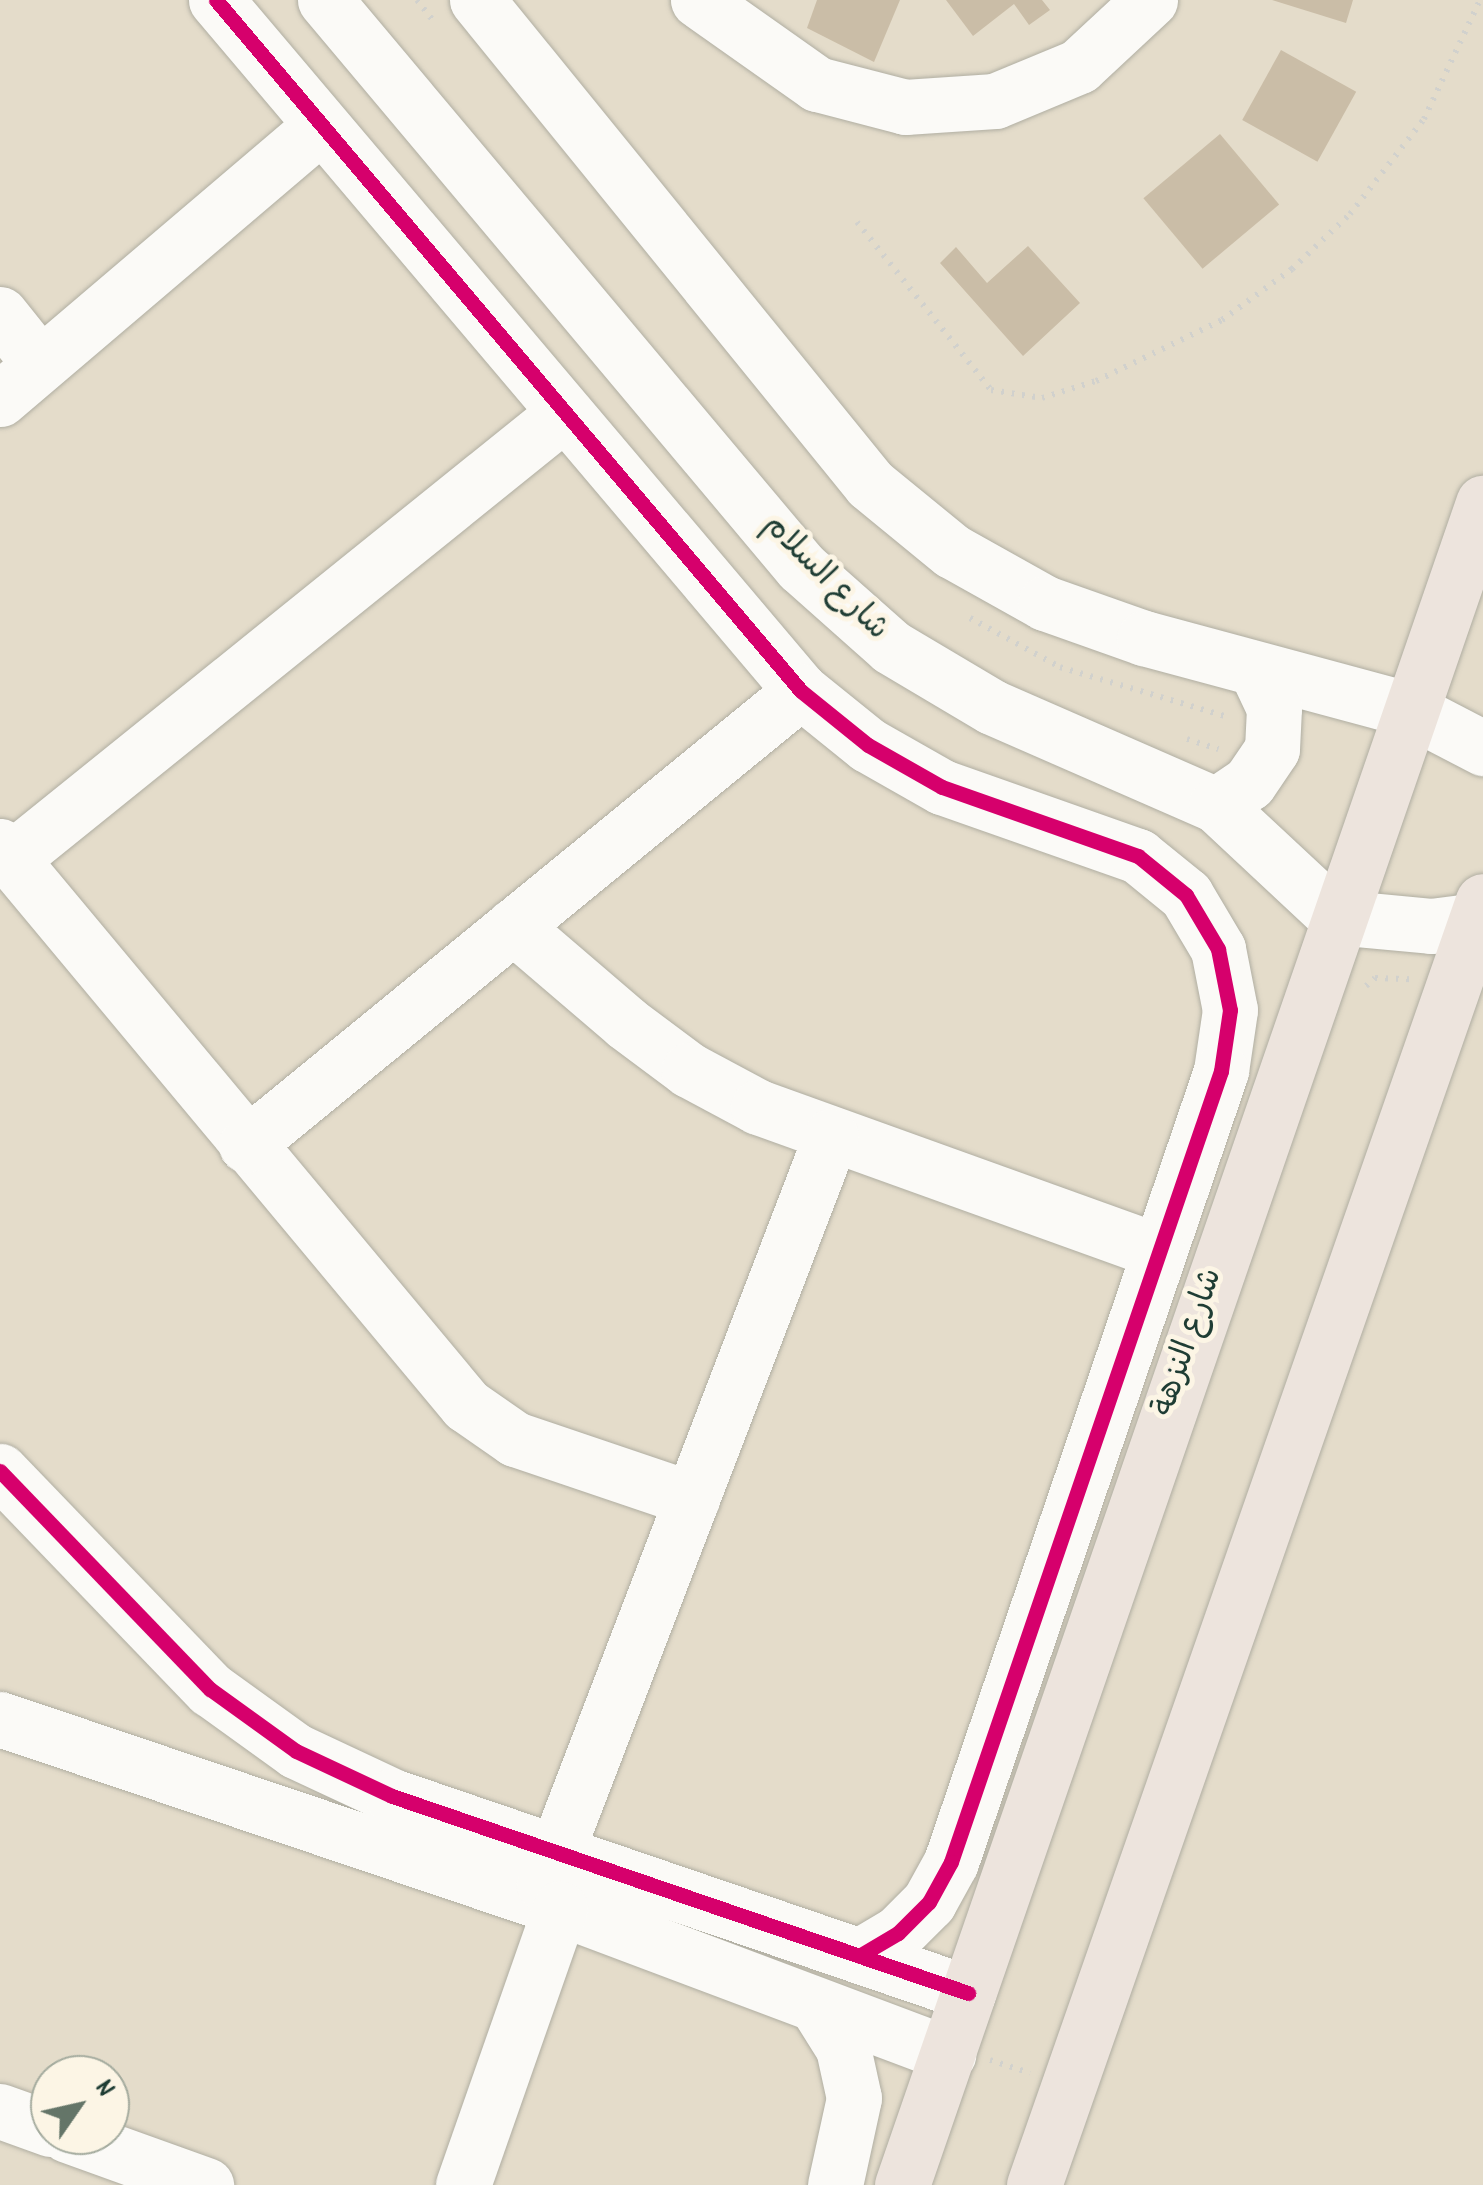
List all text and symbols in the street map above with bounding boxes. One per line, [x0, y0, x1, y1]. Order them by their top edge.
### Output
street label: شارع السلام [753, 508, 895, 650]
street label: شارع النزهة [1147, 1264, 1233, 1422]
north arrow [30, 2055, 130, 2155]
text: N [83, 2072, 124, 2106]

